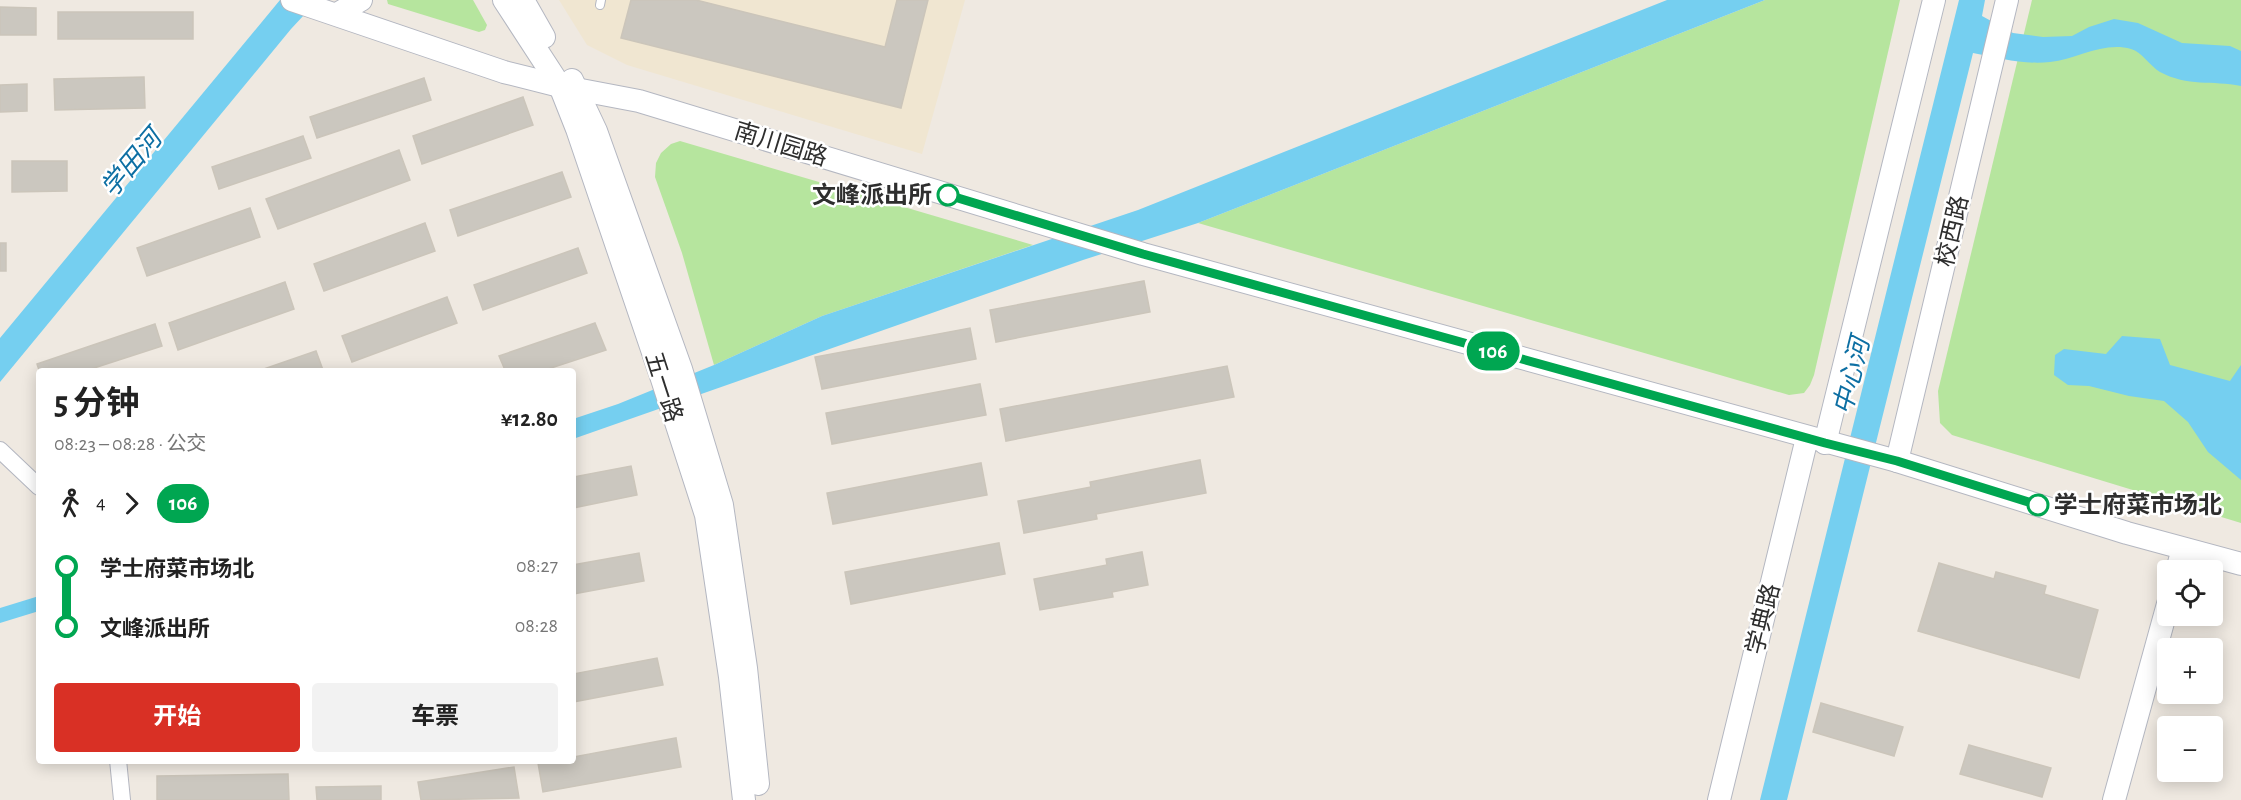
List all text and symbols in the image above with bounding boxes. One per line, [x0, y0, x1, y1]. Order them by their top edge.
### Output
street label: 南川园路 [731, 118, 831, 170]
water label: 学田河 [95, 120, 170, 202]
place label: 文峰派出所 [812, 182, 932, 208]
marker: 文峰派出所 [937, 184, 959, 206]
street label: 校西路 [1931, 193, 1973, 269]
water label: 中心河 [1829, 330, 1875, 417]
line badge: 106 [1458, 332, 1528, 370]
text: 106 [1479, 341, 1507, 362]
street label: 五一路 [641, 349, 687, 425]
text: 5 分钟 [54, 388, 139, 421]
text: ¥12.80 [501, 408, 558, 430]
text: 08:23 – 08:28 · 公交 [54, 434, 206, 454]
icon: walk [54, 487, 87, 520]
icon: forward [115, 487, 148, 520]
place label: 学士府菜市场北 [2054, 492, 2222, 518]
text: 4 [96, 493, 106, 513]
text: 106 [169, 493, 197, 514]
marker: 学士府菜市场北 [2027, 494, 2049, 516]
text: 08:27 [516, 556, 558, 576]
text: 学士府菜市场北 [100, 558, 254, 580]
map controls [2157, 560, 2223, 782]
button: locate [2157, 560, 2223, 626]
street label: 学典路 [1742, 581, 1784, 657]
text: 08:28 [515, 616, 558, 636]
text: 文峰派出所 [100, 618, 210, 640]
button: + [2157, 638, 2223, 704]
button: 开始 [54, 683, 300, 752]
button: 车票 [312, 683, 558, 752]
button: − [2157, 716, 2223, 782]

